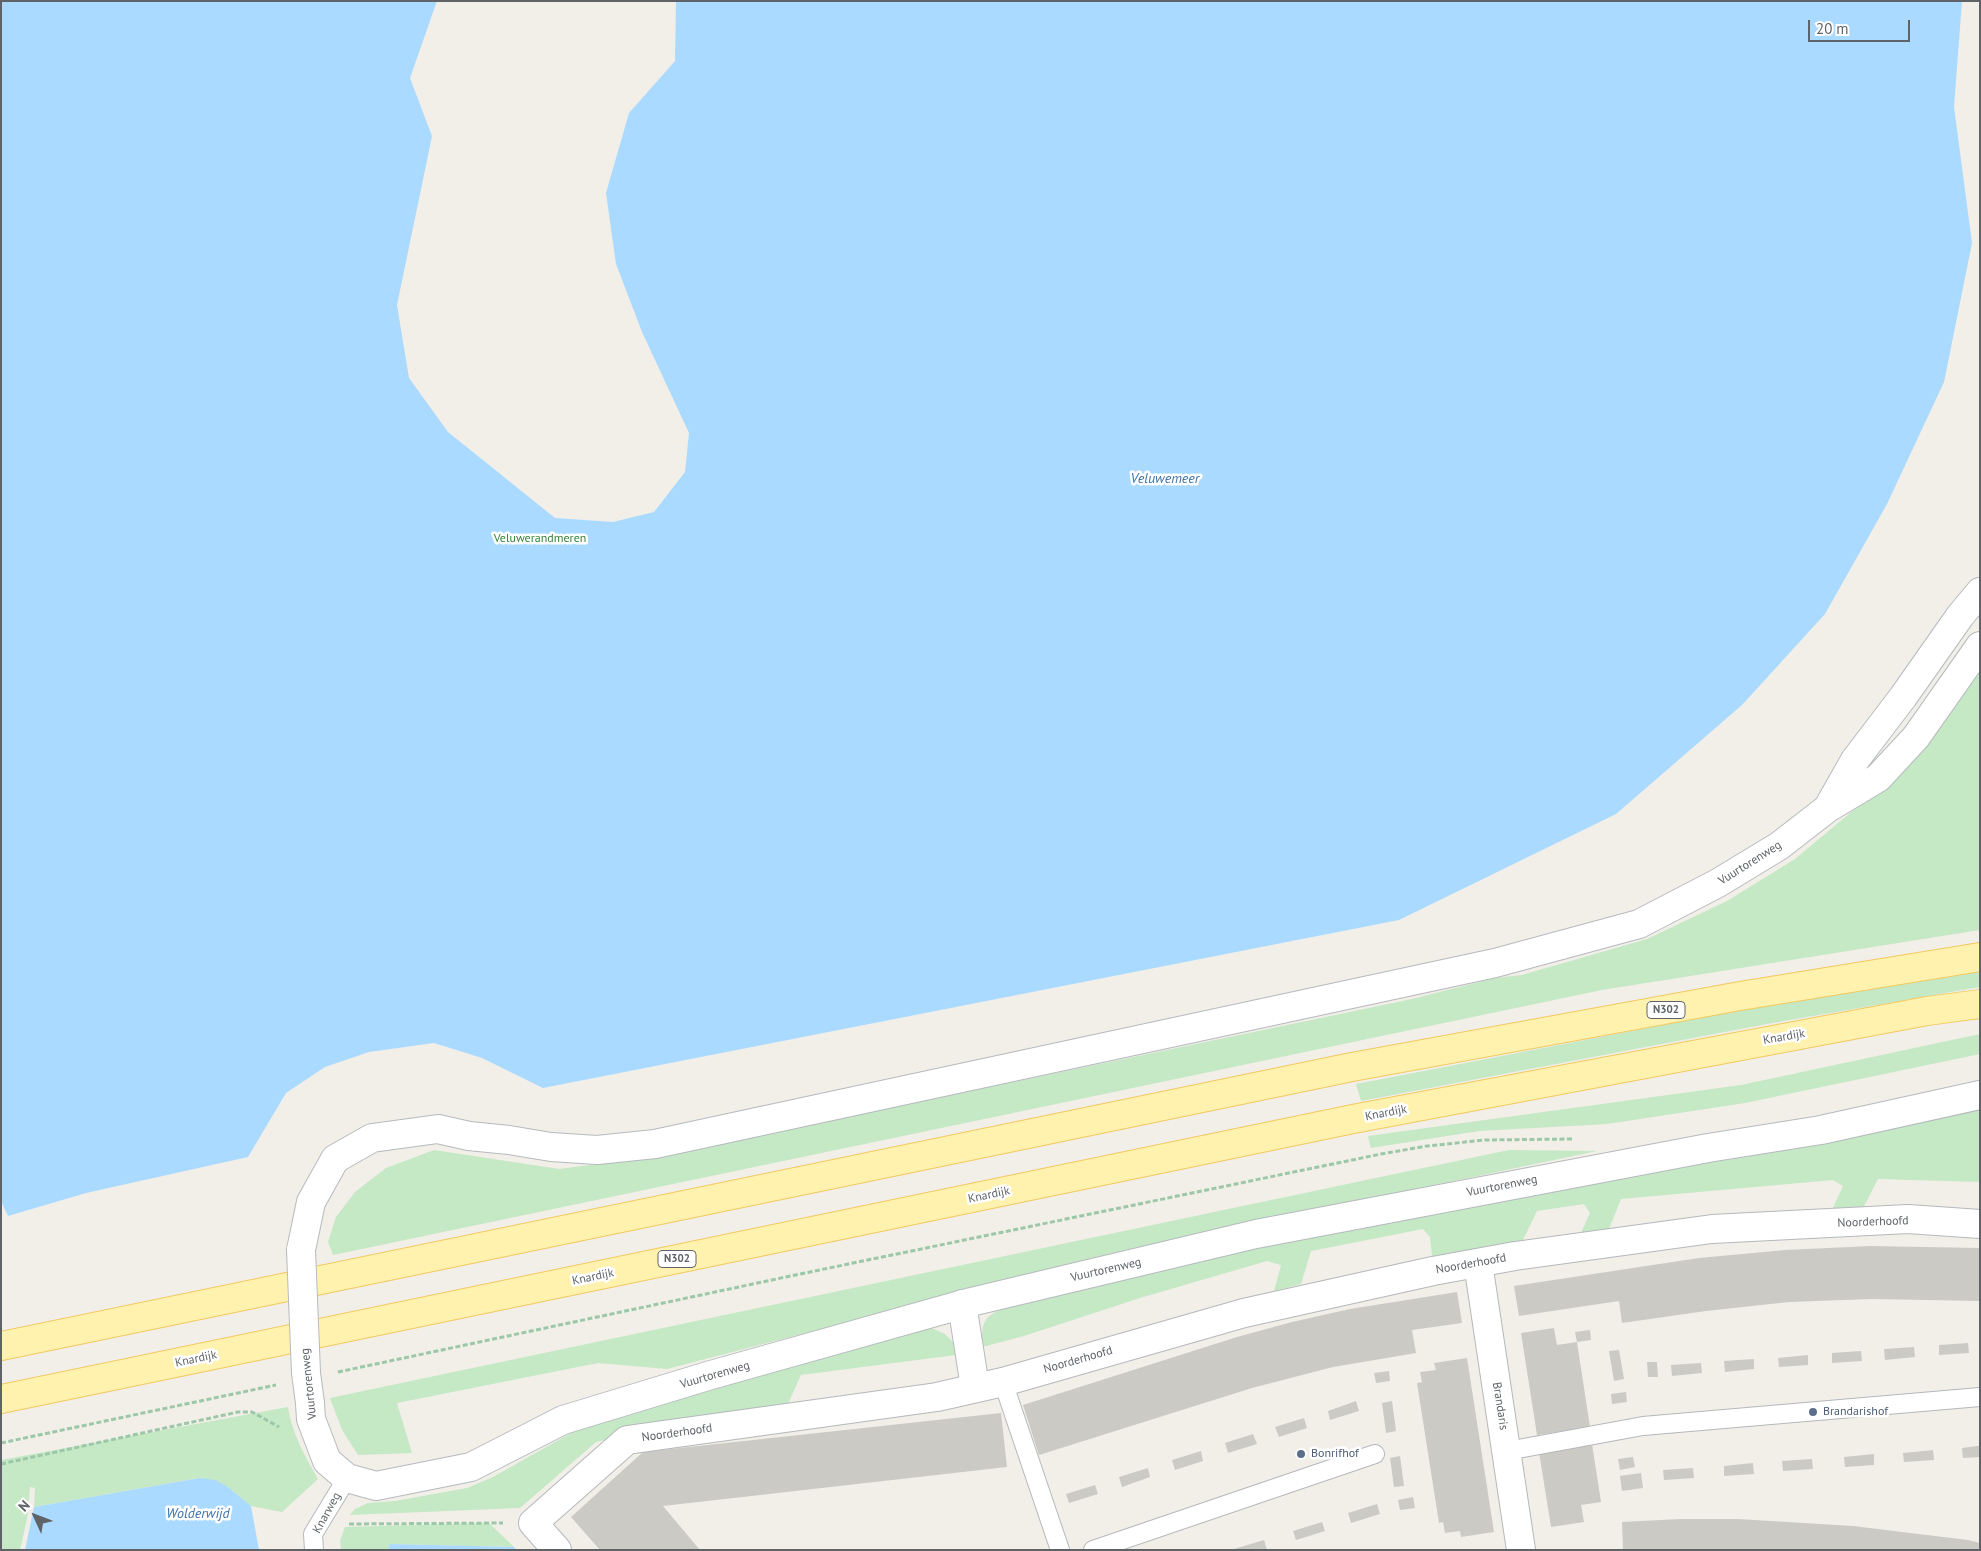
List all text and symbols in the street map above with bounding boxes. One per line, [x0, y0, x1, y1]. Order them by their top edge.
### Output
scale bar [1811, 10, 1914, 42]
text: 20 m [1816, 19, 1849, 38]
water label: Veluwemeer [1131, 471, 1199, 487]
park label: Veluwerandmeren [494, 532, 586, 546]
street label: Vuurtorenweg [1716, 838, 1784, 888]
road number: N302 [1647, 1002, 1685, 1018]
street label: Knardijk [1762, 1026, 1806, 1048]
street label: Knardijk [1364, 1102, 1408, 1124]
street label: Vuurtorenweg [1465, 1172, 1539, 1200]
street label: Knardijk [967, 1184, 1011, 1206]
street label: Noorderhoofd [1837, 1214, 1909, 1230]
road number: N302 [658, 1250, 696, 1268]
street label: Noorderhoofd [1435, 1251, 1507, 1277]
street label: Vuurtorenweg [1069, 1255, 1143, 1285]
street label: Knardijk [571, 1266, 615, 1288]
street label: Noorderhoofd [1042, 1343, 1114, 1377]
street label: Knardijk [174, 1348, 218, 1370]
street label: Vuurtorenweg [298, 1348, 320, 1420]
street label: Vuurtorenweg [679, 1358, 751, 1392]
street label: Brandaris [1489, 1381, 1511, 1431]
place label: Brandarishof [1823, 1405, 1888, 1419]
marker: Brandarishof [1807, 1406, 1819, 1418]
street label: Noorderhoofd [641, 1421, 713, 1445]
place label: Bonrifhof [1311, 1447, 1359, 1461]
marker: Bonrifhof [1295, 1448, 1307, 1460]
street label: Knarweg [310, 1490, 344, 1536]
north arrow [10, 1491, 60, 1541]
text: N [14, 1496, 34, 1515]
water label: Wolderwijd [166, 1506, 230, 1522]

